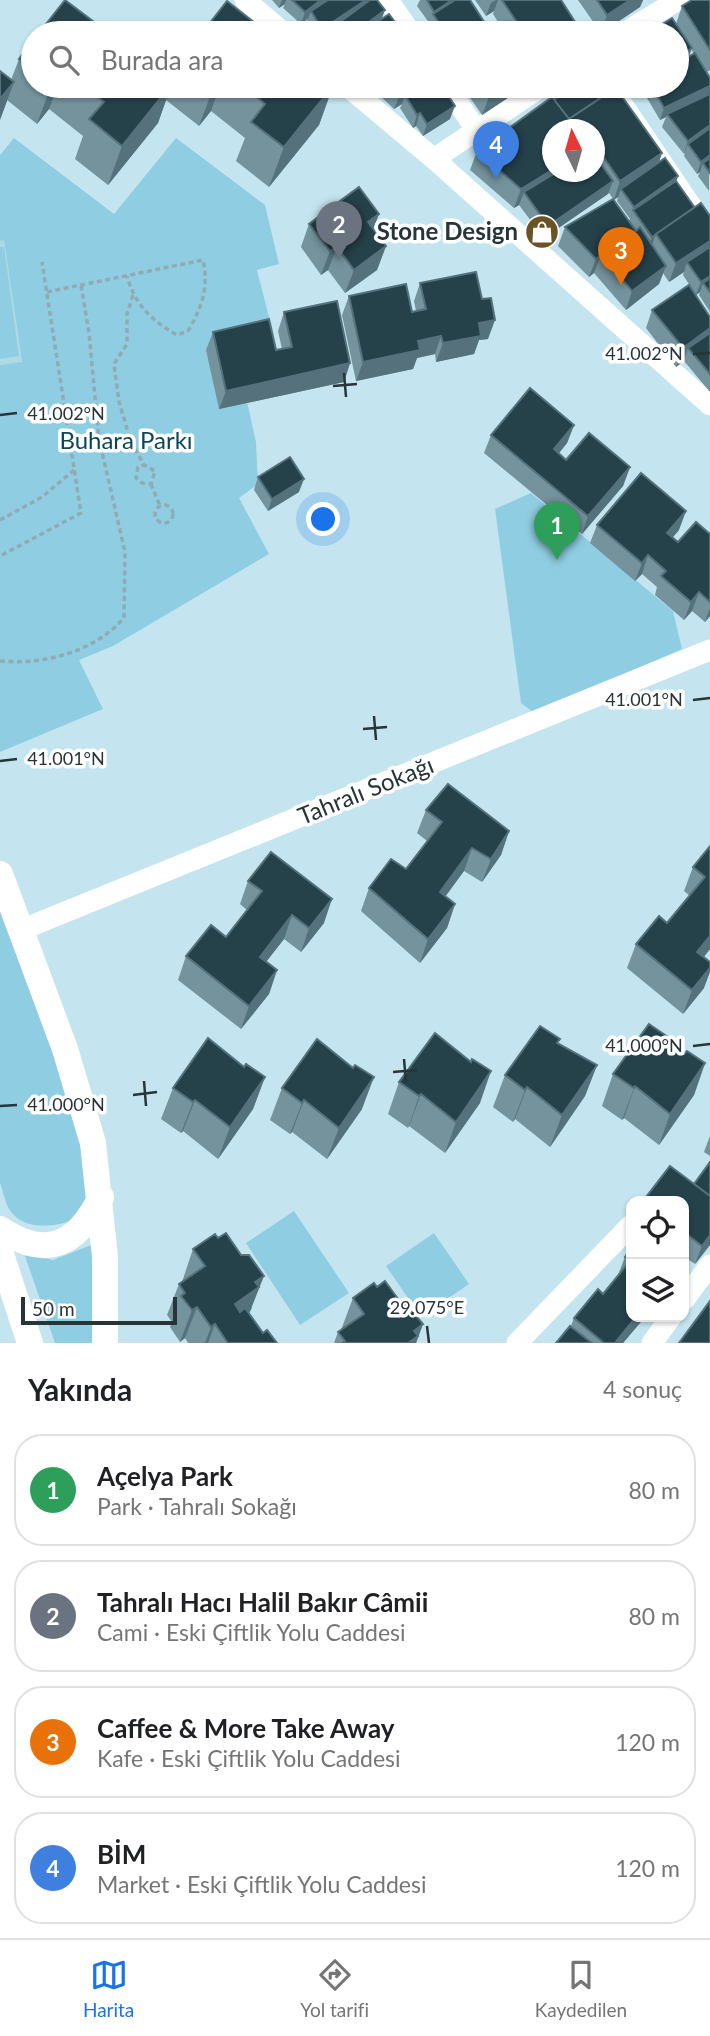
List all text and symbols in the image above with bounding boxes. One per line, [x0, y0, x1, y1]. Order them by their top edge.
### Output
search box [21, 21, 689, 98]
icon: search [45, 41, 83, 79]
text: Burada ara [101, 44, 223, 76]
north arrow [542, 119, 605, 182]
pin: 4 [473, 121, 519, 179]
pin: 2 [316, 201, 362, 259]
shop icon: Stone Design [523, 213, 561, 251]
place label: Stone Design [377, 216, 518, 245]
pin: 3 [598, 227, 644, 285]
text: 41.002°N [605, 342, 683, 364]
text: 41.002°N [27, 402, 105, 424]
park label: Buhara Parkı [59, 425, 193, 454]
your location [306, 502, 340, 536]
pin: 1 [534, 502, 580, 560]
text: 41.001°N [605, 688, 683, 710]
text: 41.001°N [27, 747, 105, 769]
street label: Tahralı Sokağı [293, 749, 438, 830]
text: 41.000°N [605, 1034, 683, 1056]
text: 41.000°N [27, 1093, 105, 1115]
map controls [626, 1196, 689, 1322]
button: locate [626, 1196, 689, 1259]
button: layers [626, 1259, 689, 1322]
scale bar [21, 1294, 177, 1326]
text: 29.075°E [390, 1296, 464, 1318]
text: 50 m [32, 1297, 75, 1320]
text: Yakında [28, 1371, 132, 1407]
text: 4 sonuç [603, 1375, 682, 1403]
text: Açelya Park [97, 1460, 233, 1492]
text: 1 [46, 1476, 60, 1504]
text: 80 m [629, 1476, 680, 1504]
text: Park · Tahralı Sokağı [97, 1492, 297, 1520]
text: Tahralı Hacı Halil Bakır Câmii [97, 1586, 428, 1618]
text: 2 [46, 1602, 60, 1630]
text: 80 m [629, 1602, 680, 1630]
text: Cami · Eski Çiftlik Yolu Caddesi [97, 1618, 406, 1646]
text: Caffee & More Take Away [97, 1712, 395, 1744]
text: 3 [46, 1728, 60, 1756]
text: 120 m [615, 1728, 680, 1756]
text: Kafe · Eski Çiftlik Yolu Caddesi [97, 1744, 401, 1772]
text: BİM [97, 1838, 146, 1870]
text: 4 [46, 1854, 60, 1882]
text: 120 m [615, 1854, 680, 1882]
text: Market · Eski Çiftlik Yolu Caddesi [97, 1870, 427, 1898]
tab: Harita [83, 1956, 134, 2021]
tab: Yol tarifi [300, 1956, 369, 2021]
tab: Kaydedilen [535, 1956, 627, 2021]

